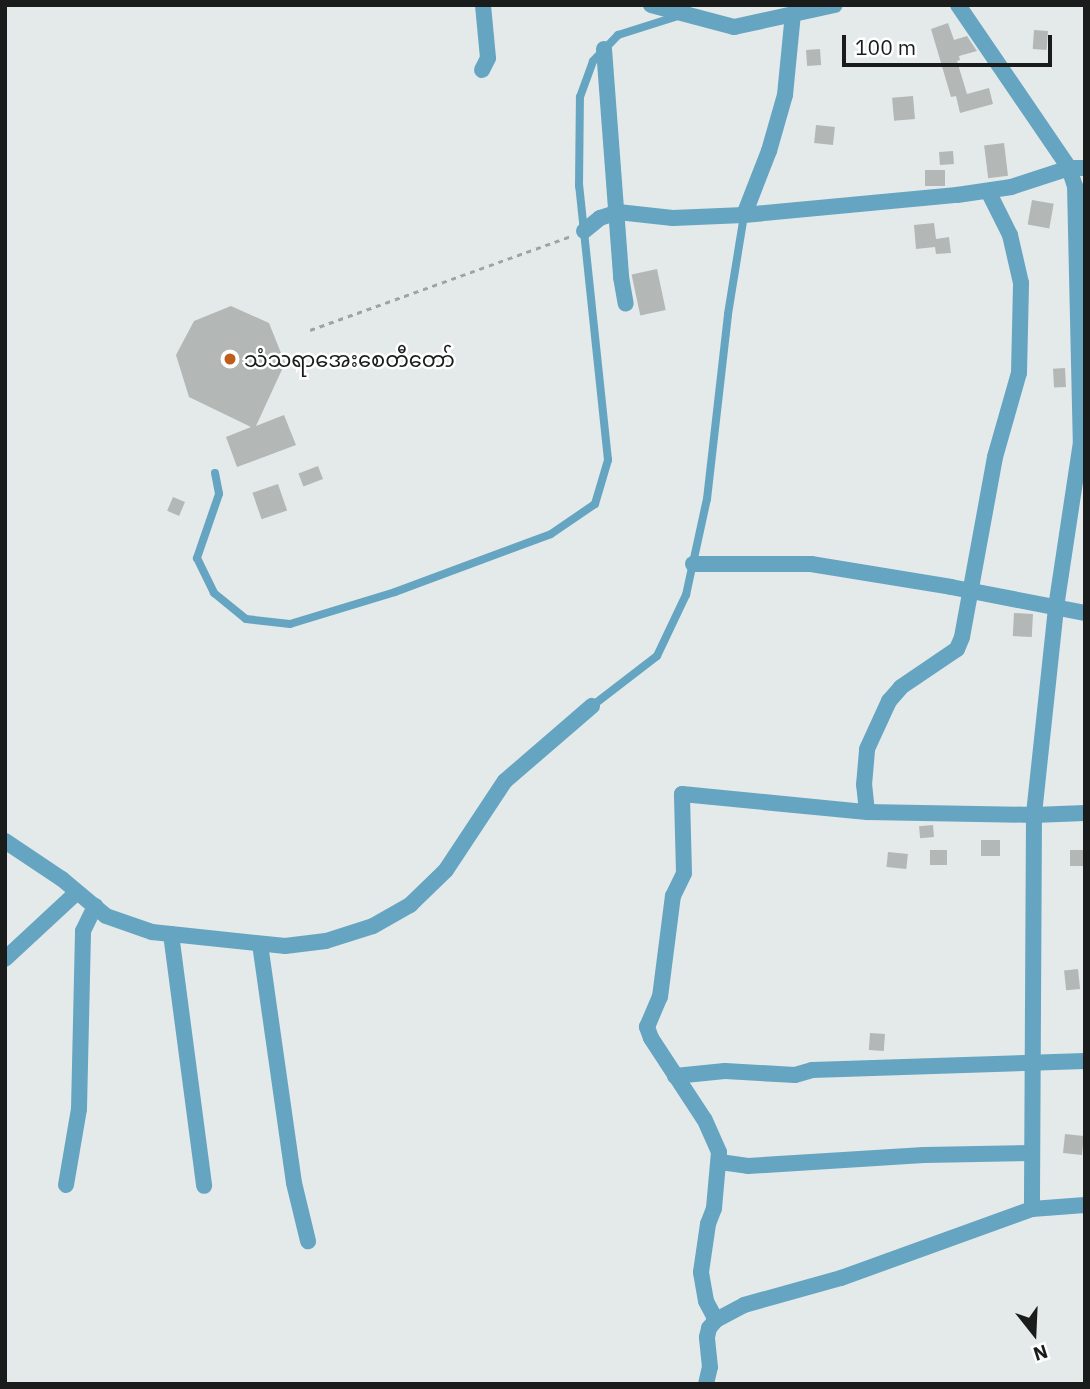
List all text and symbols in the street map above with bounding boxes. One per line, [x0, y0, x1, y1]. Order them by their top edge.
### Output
scale bar [845, 21, 1055, 65]
text: 100 m [855, 33, 916, 61]
place label: သံသရာအေးစေတီတော် [244, 346, 455, 372]
marker: သံသရာအေးစေတီတော် [222, 351, 238, 367]
north arrow [999, 1298, 1069, 1368]
text: N [1030, 1339, 1051, 1367]

